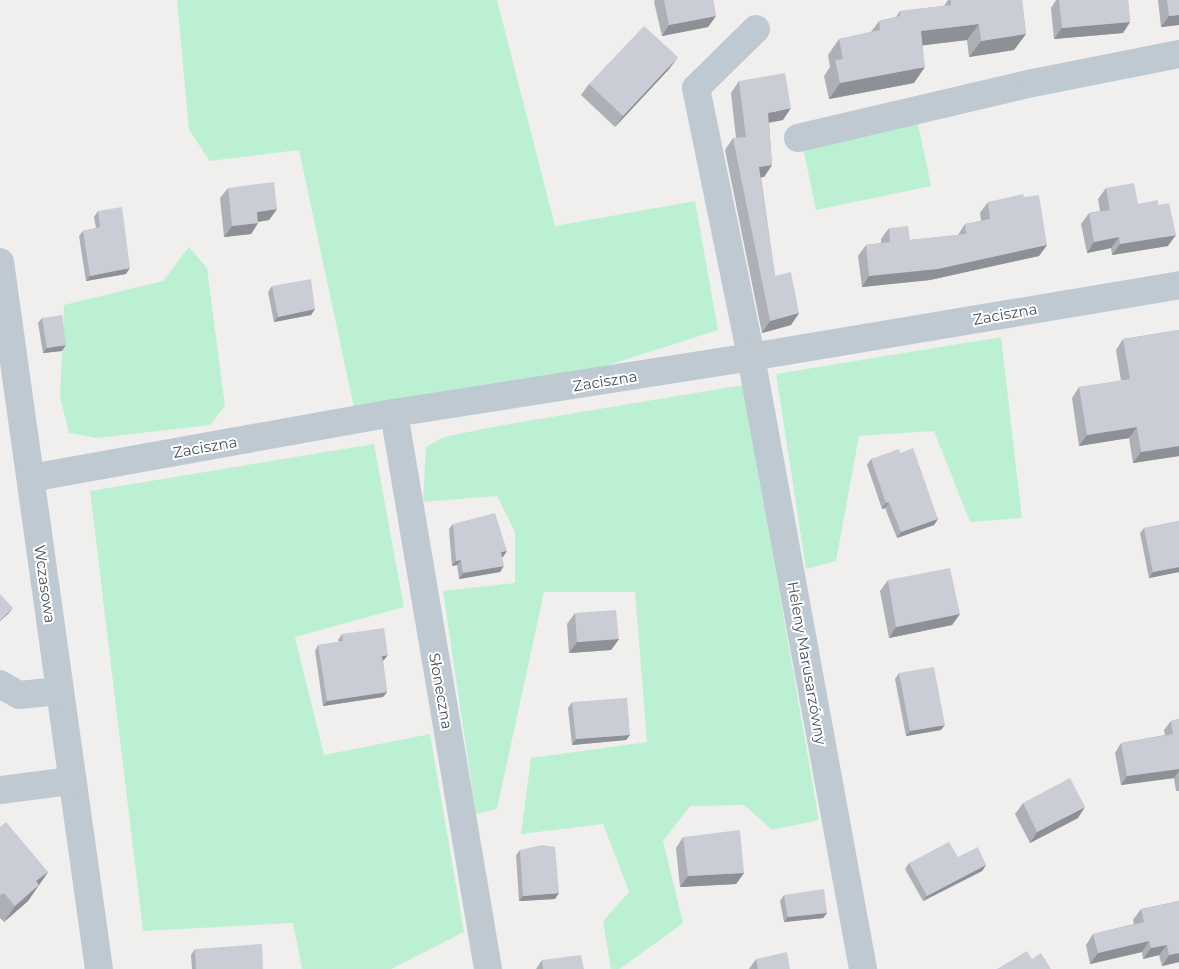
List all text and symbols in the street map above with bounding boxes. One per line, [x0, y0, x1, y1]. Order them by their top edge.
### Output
street label: Zaciszna [971, 299, 1039, 329]
street label: Zaciszna [572, 367, 638, 395]
street label: Zaciszna [171, 432, 239, 462]
street label: Wczasowa [31, 544, 59, 624]
street label: Heleny Marusarzówny [784, 580, 830, 746]
street label: Słoneczna [425, 652, 457, 730]

